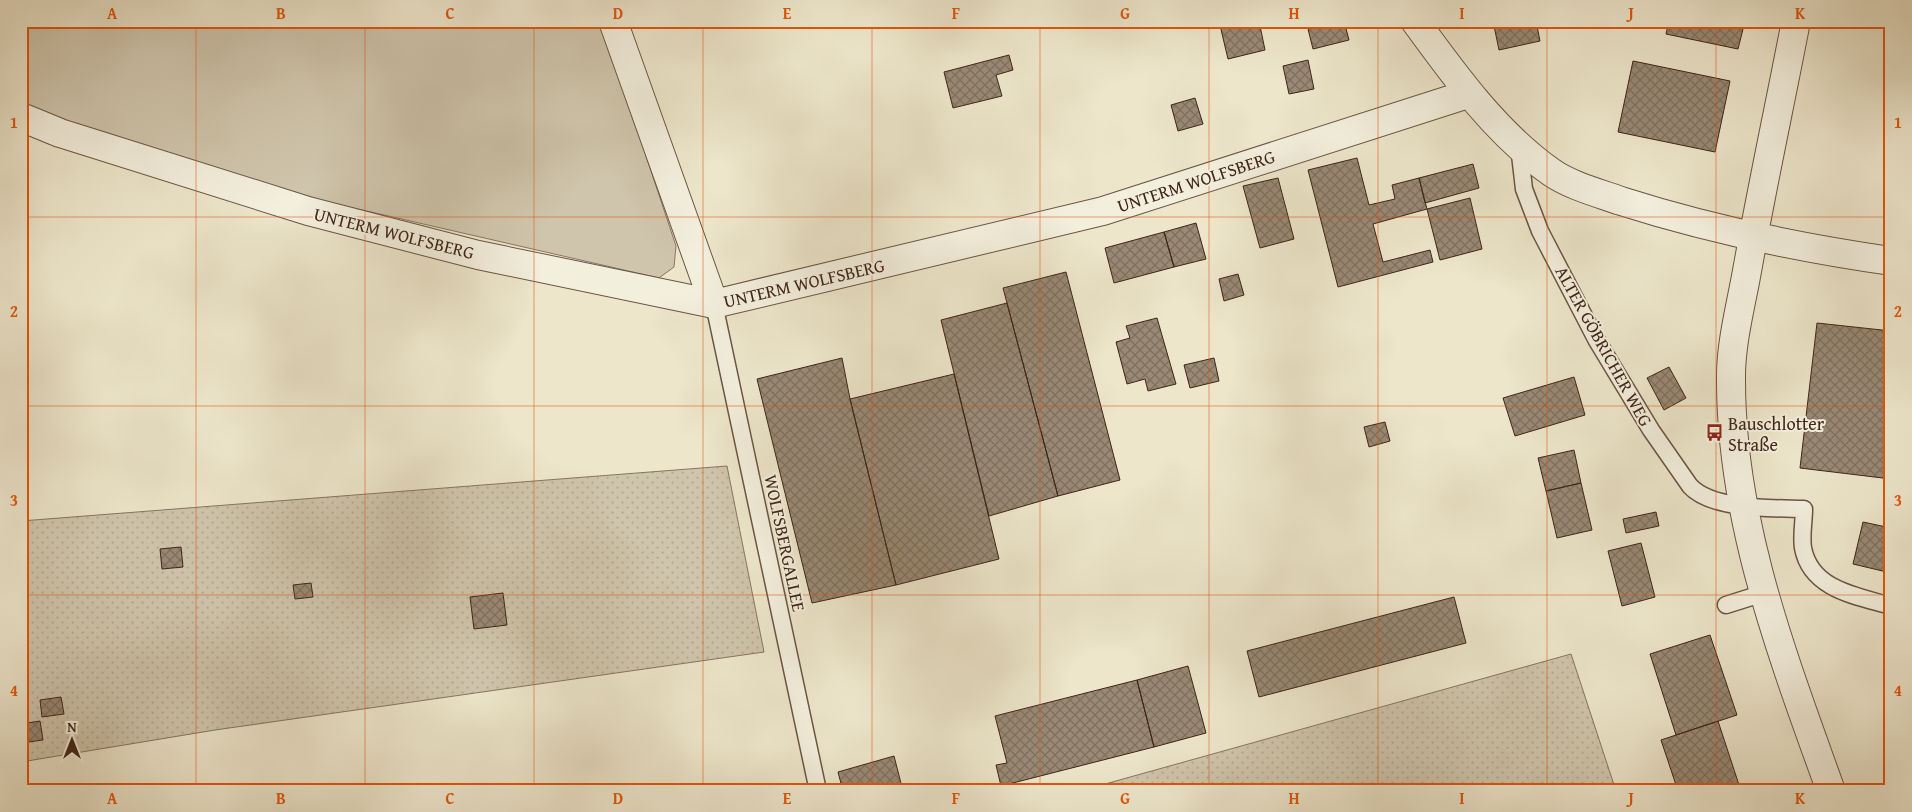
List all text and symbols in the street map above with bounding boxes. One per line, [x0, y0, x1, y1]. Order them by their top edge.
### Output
text: A [107, 1, 118, 25]
text: B [276, 1, 286, 25]
text: C [445, 1, 455, 25]
text: D [613, 1, 623, 25]
text: E [783, 1, 792, 25]
text: F [952, 1, 960, 25]
text: G [1120, 1, 1130, 25]
text: H [1288, 1, 1300, 25]
text: I [1459, 1, 1465, 25]
text: J [1625, 1, 1634, 25]
text: K [1795, 1, 1806, 25]
text: 1 [10, 110, 18, 134]
text: 1 [1894, 110, 1902, 134]
street label: UNTERM WOLFSBERG [1114, 143, 1279, 219]
street label: UNTERM WOLFSBERG [311, 200, 477, 266]
street label: UNTERM WOLFSBERG [721, 251, 888, 315]
street label: ALTER GÖBRICHER WEG [1549, 261, 1660, 432]
text: 2 [10, 299, 18, 323]
text: 2 [1894, 299, 1902, 323]
place label: Bauschlotter Straße [1728, 410, 1825, 458]
bus stop icon: Bauschlotter Straße [1704, 423, 1724, 443]
street label: WOLFSBERGALLEE [757, 472, 813, 614]
text: 3 [10, 488, 18, 512]
text: 3 [1894, 488, 1902, 512]
text: 4 [10, 678, 18, 702]
text: 4 [1894, 678, 1902, 702]
north arrow [48, 714, 98, 764]
text: N [67, 717, 77, 737]
text: A [107, 786, 118, 810]
text: B [276, 786, 286, 810]
text: C [445, 786, 455, 810]
text: D [613, 786, 623, 810]
text: E [783, 786, 792, 810]
text: F [952, 786, 960, 810]
text: G [1120, 786, 1130, 810]
text: H [1288, 786, 1300, 810]
text: I [1459, 786, 1465, 810]
text: J [1625, 786, 1634, 810]
text: K [1795, 786, 1806, 810]

